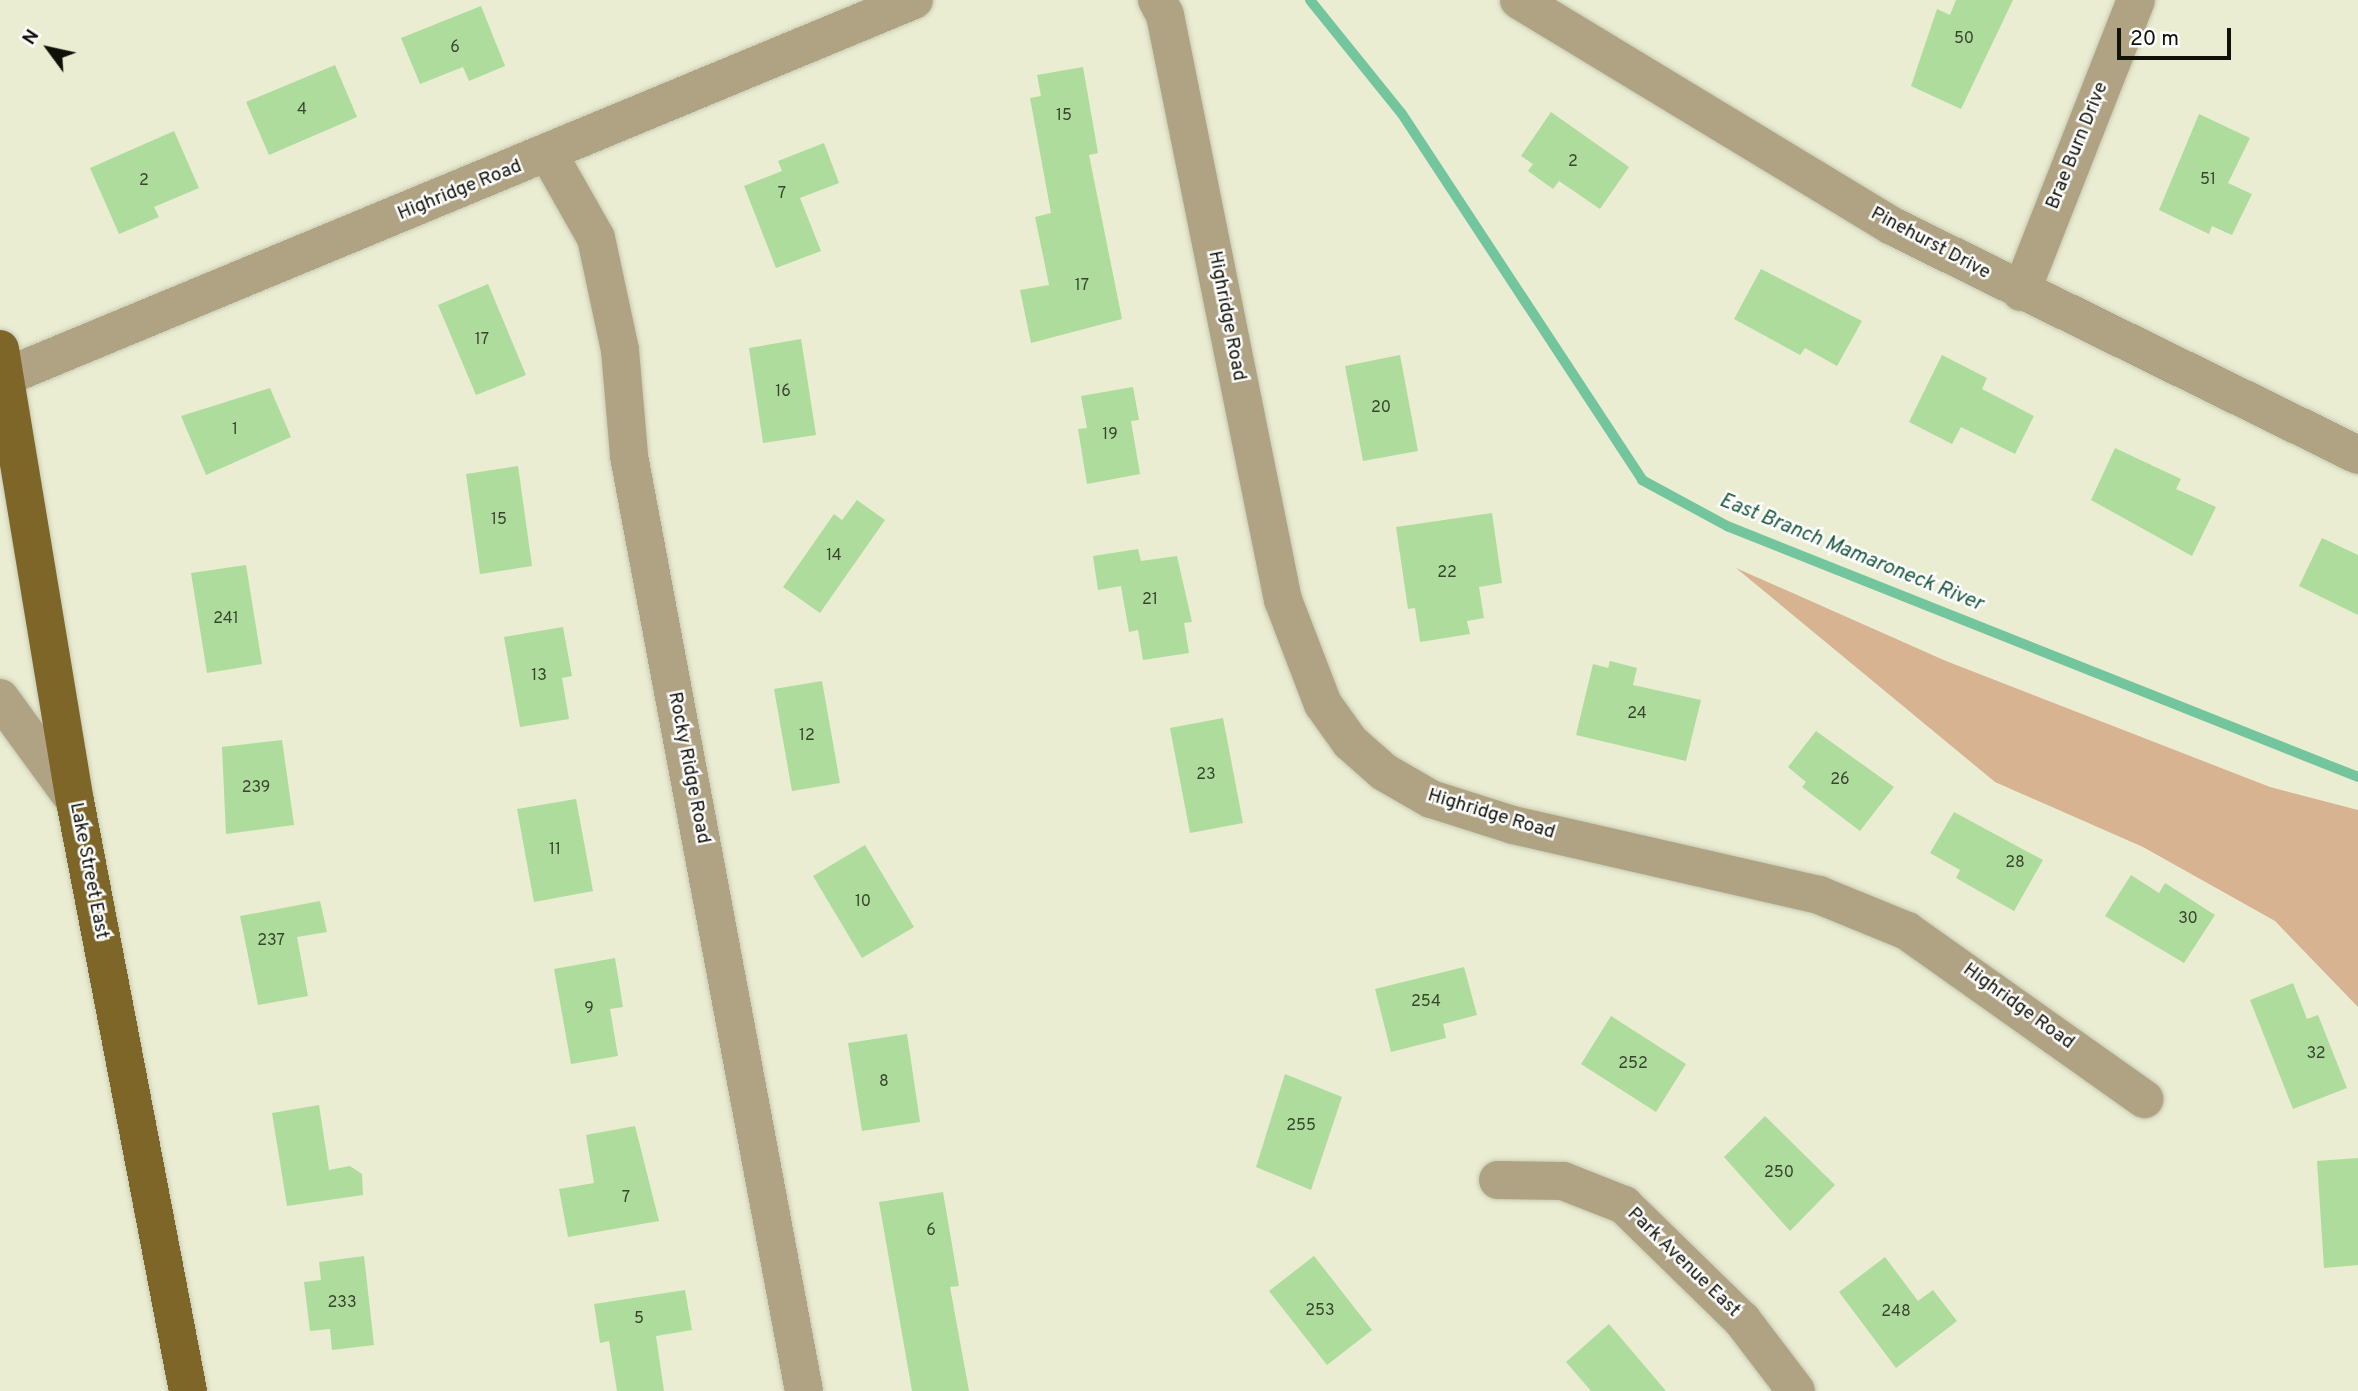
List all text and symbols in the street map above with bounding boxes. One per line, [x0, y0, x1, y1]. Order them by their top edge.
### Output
north arrow [14, 14, 84, 84]
scale bar [2120, 14, 2234, 58]
text: N [18, 25, 45, 50]
text: 20 m [2130, 26, 2179, 53]
house number: 50 [1954, 29, 1974, 49]
house number: 6 [450, 38, 460, 58]
street label: Brae Burn Drive [2042, 79, 2114, 213]
house number: 4 [297, 100, 307, 120]
house number: 15 [1056, 106, 1072, 126]
house number: 2 [1568, 152, 1578, 172]
street label: Highridge Road [395, 156, 525, 226]
house number: 51 [2200, 170, 2216, 190]
house number: 2 [139, 171, 149, 191]
house number: 7 [778, 184, 786, 204]
street label: Pinehurst Drive [1866, 203, 1994, 285]
street label: Highridge Road [1202, 249, 1250, 383]
house number: 17 [1075, 276, 1089, 296]
house number: 17 [475, 330, 489, 350]
house number: 16 [775, 382, 791, 402]
house number: 20 [1371, 398, 1391, 418]
house number: 1 [232, 420, 238, 440]
house number: 19 [1102, 425, 1118, 445]
water label: East Branch Mamaroneck River [1715, 488, 1987, 618]
house number: 15 [491, 510, 507, 530]
house number: 14 [826, 546, 842, 566]
house number: 22 [1437, 563, 1457, 583]
house number: 21 [1142, 590, 1158, 610]
house number: 241 [213, 609, 239, 629]
house number: 13 [531, 666, 547, 686]
street label: Rocky Ridge Road [662, 690, 714, 846]
house number: 24 [1627, 704, 1647, 724]
house number: 12 [799, 726, 815, 746]
house number: 23 [1196, 765, 1216, 785]
house number: 26 [1830, 770, 1850, 790]
house number: 239 [242, 778, 270, 798]
street label: Highridge Road [1425, 785, 1557, 845]
street label: Lake Street East [64, 801, 112, 941]
house number: 11 [549, 840, 561, 860]
house number: 28 [2005, 853, 2025, 873]
house number: 10 [855, 892, 871, 912]
house number: 30 [2178, 909, 2198, 929]
house number: 237 [257, 931, 285, 951]
street label: Highridge Road [1958, 959, 2078, 1055]
house number: 254 [1411, 992, 1441, 1012]
house number: 9 [584, 999, 594, 1019]
house number: 32 [2306, 1044, 2326, 1064]
house number: 252 [1618, 1054, 1648, 1074]
house number: 8 [879, 1072, 889, 1092]
house number: 255 [1286, 1116, 1316, 1136]
house number: 250 [1764, 1163, 1794, 1183]
house number: 7 [622, 1188, 630, 1208]
street label: Park Avenue East [1622, 1203, 1744, 1323]
house number: 6 [926, 1221, 936, 1241]
house number: 233 [327, 1293, 357, 1313]
house number: 253 [1305, 1301, 1335, 1321]
house number: 248 [1881, 1302, 1911, 1322]
house number: 5 [634, 1309, 644, 1329]

